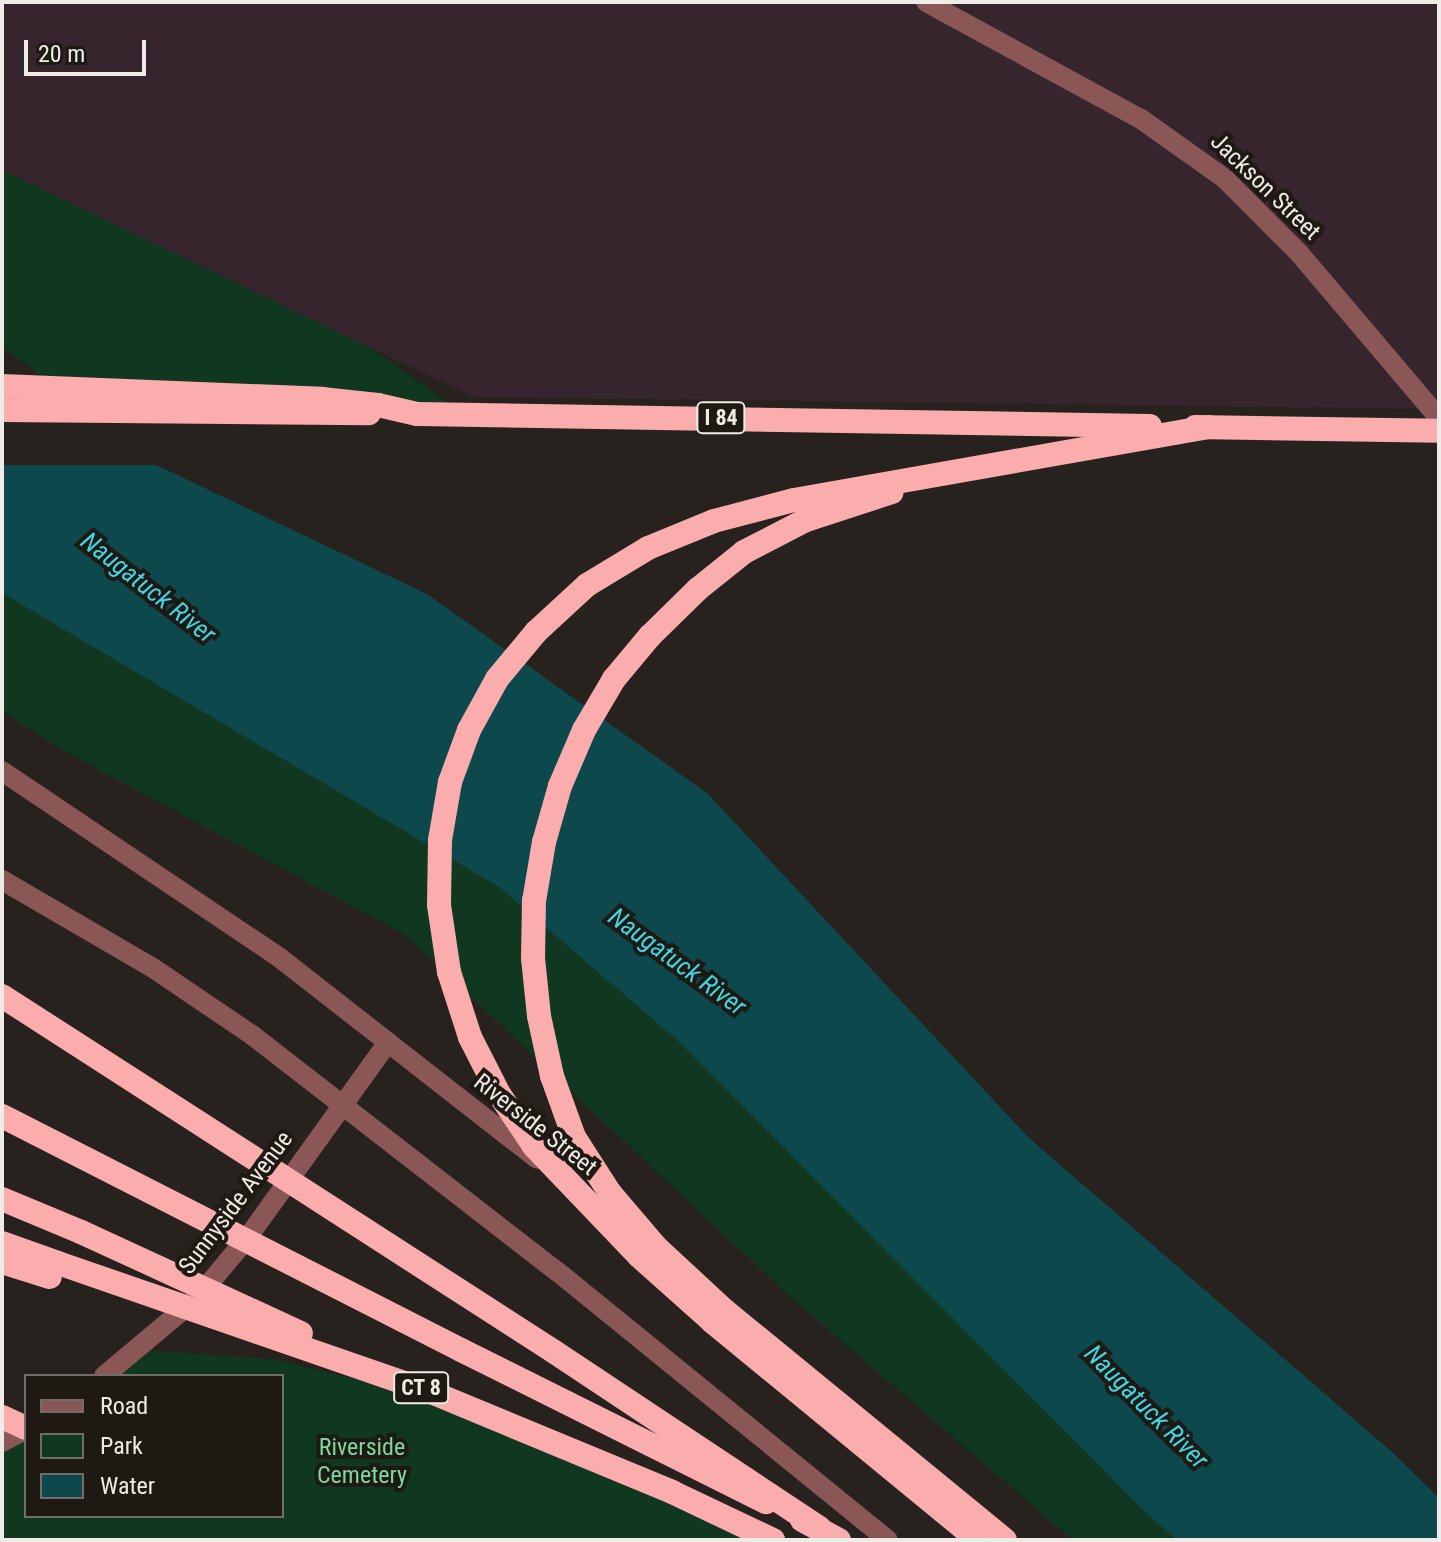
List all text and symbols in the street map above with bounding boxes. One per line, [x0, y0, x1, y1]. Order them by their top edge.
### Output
scale bar [28, 24, 150, 74]
text: 20 m [38, 40, 85, 68]
street label: Jackson Street [1204, 128, 1326, 246]
road number: I 84 [695, 400, 747, 436]
water label: Naugatuck River [74, 526, 222, 650]
water label: Naugatuck River [602, 902, 752, 1022]
street label: Riverside Street [468, 1068, 602, 1182]
street label: Sunnyside Avenue [173, 1126, 299, 1280]
water label: Naugatuck River [1078, 1339, 1214, 1475]
road number: CT 8 [391, 1370, 451, 1406]
legend [24, 1374, 284, 1518]
text: Road [100, 1392, 148, 1420]
text: Park [100, 1432, 143, 1460]
park label: Riverside Cemetery [317, 1434, 407, 1490]
text: Water [100, 1472, 155, 1500]

